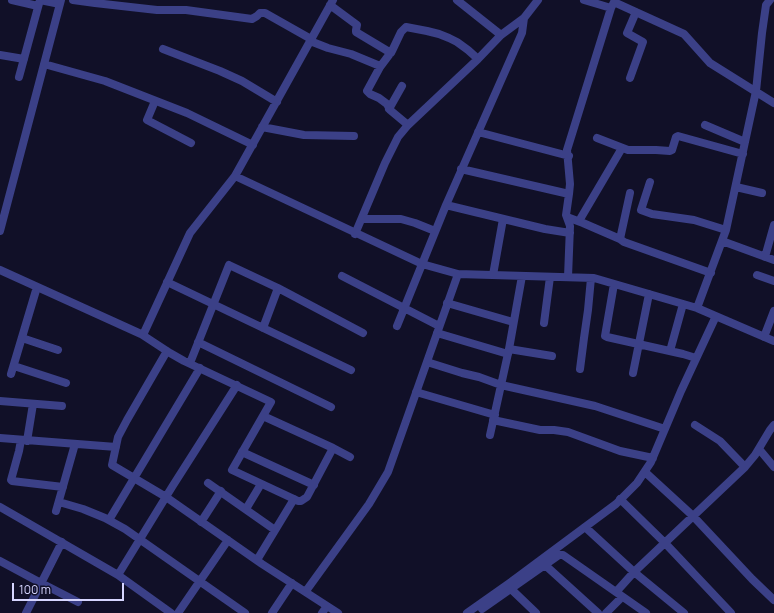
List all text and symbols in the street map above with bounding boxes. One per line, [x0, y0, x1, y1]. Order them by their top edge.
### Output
scale bar [14, 575, 126, 601]
text: 100 m [19, 581, 51, 598]

